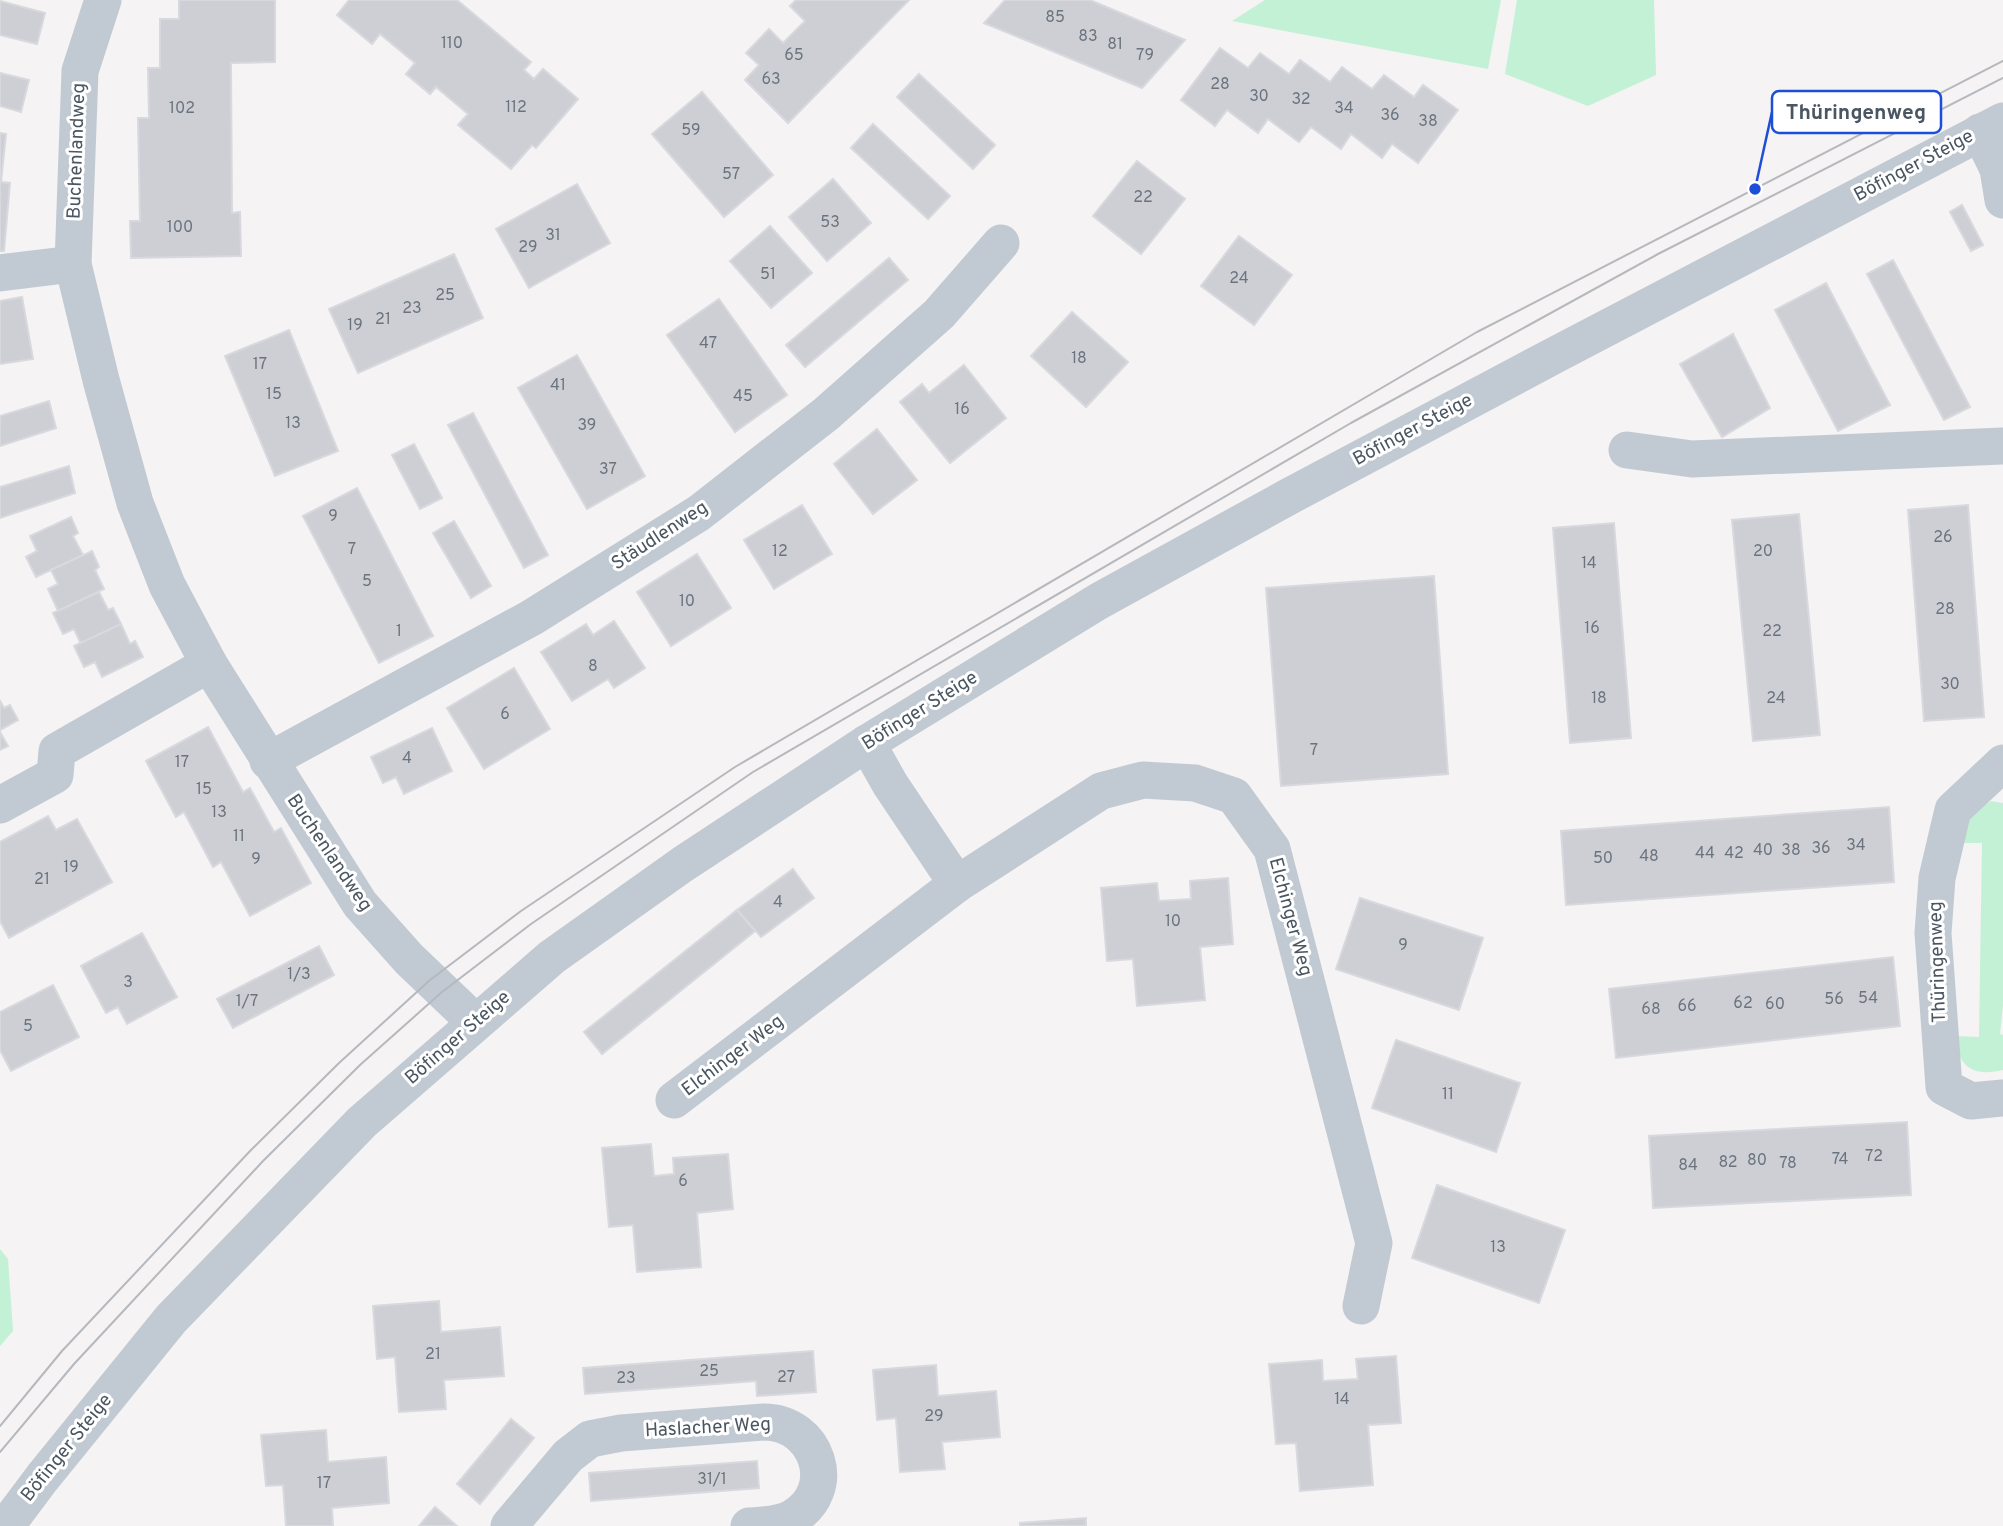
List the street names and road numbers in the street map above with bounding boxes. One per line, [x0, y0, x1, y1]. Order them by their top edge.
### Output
street label: Buchenlandweg [63, 83, 91, 219]
street label: Böfinger Steige [1850, 124, 1978, 208]
street label: Böfinger Steige [1349, 388, 1477, 472]
street label: Stäudlenweg [607, 496, 713, 576]
street label: Böfinger Steige [858, 666, 982, 756]
street label: Buchenlandweg [281, 790, 377, 916]
street label: Elchinger Weg [1263, 855, 1317, 979]
street label: Thüringenweg [1924, 901, 1952, 1023]
street label: Böfinger Steige [400, 986, 516, 1090]
street label: Elchinger Weg [677, 1010, 789, 1102]
street label: Böfinger Steige [16, 1389, 118, 1507]
street label: Haslacher Weg [644, 1413, 772, 1443]

